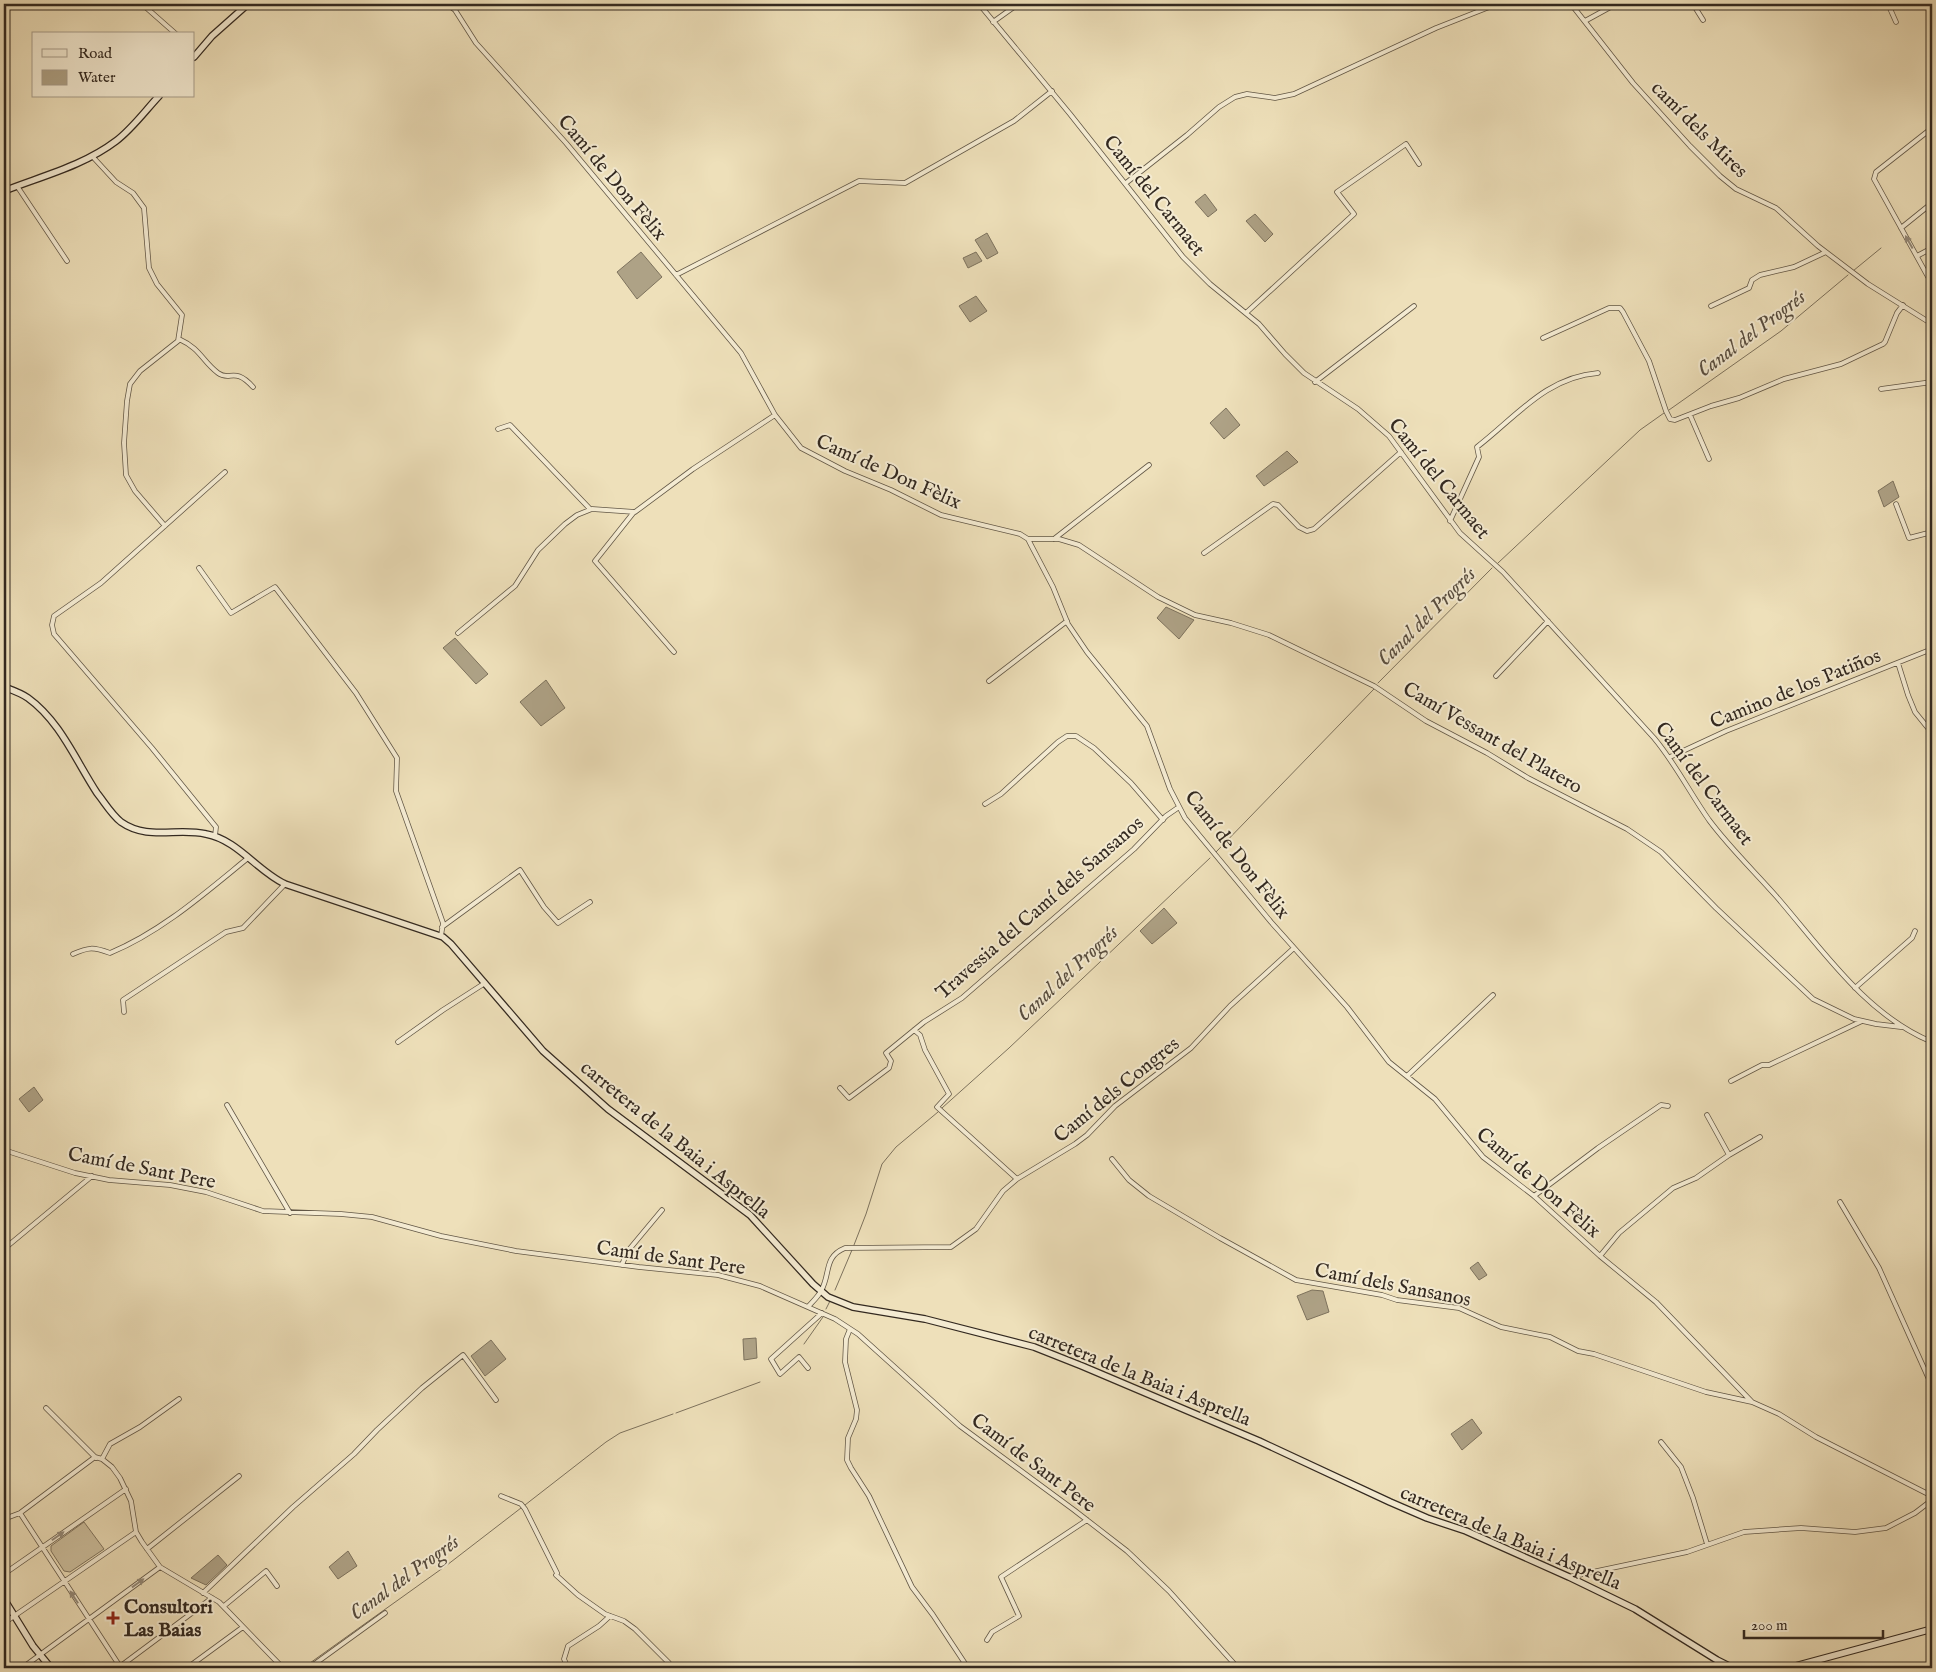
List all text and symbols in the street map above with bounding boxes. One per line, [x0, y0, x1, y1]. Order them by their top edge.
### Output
legend [32, 32, 195, 98]
text: Road [78, 44, 113, 63]
text: Water [78, 68, 116, 87]
street label: camí dels Mires [1645, 76, 1753, 184]
street label: Camí de Don Fèlix [552, 110, 672, 246]
street label: Camí del Carmaet [1097, 130, 1210, 262]
one-way arrow [1904, 235, 1913, 248]
water label: Canal del Progrés [1692, 284, 1812, 384]
street label: Camí del Carmaet [1382, 413, 1495, 545]
street label: Camí de Don Fèlix [812, 429, 965, 516]
water label: Canal del Progrés [1372, 561, 1483, 672]
street label: Camino de los Patiños [1706, 644, 1885, 735]
street label: Camí Vessant del Platero [1398, 677, 1587, 800]
street label: Camí del Carmaet [1649, 717, 1758, 851]
street label: Camí de Don Fèlix [1179, 786, 1295, 925]
street label: Travessia del Camí dels Sansanos [931, 811, 1149, 1005]
water label: Canal del Progrés [1012, 919, 1125, 1028]
street label: Camí dels Congres [1049, 1032, 1185, 1149]
street label: carretera de la Baia i Asprella [575, 1056, 776, 1225]
street label: Camí de Don Fèlix [1471, 1122, 1605, 1244]
street label: Camí de Sant Pere [66, 1142, 218, 1195]
street label: Camí de Sant Pere [595, 1236, 747, 1281]
street label: Camí dels Sansanos [1313, 1258, 1473, 1313]
street label: carretera de la Baia i Asprella [1025, 1320, 1255, 1433]
street label: Camí de Sant Pere [966, 1408, 1101, 1518]
street label: carretera de la Baia i Asprella [1396, 1480, 1625, 1596]
water label: Canal del Progrés [345, 1529, 466, 1627]
one-way arrow [51, 1531, 65, 1541]
one-way arrow [131, 1577, 144, 1588]
one-way arrow [69, 1590, 79, 1603]
place label: Consultori Las Baias [124, 1595, 213, 1643]
scale bar [1744, 1607, 1882, 1639]
marker: Consultori Las Baias [106, 1611, 120, 1625]
text: 200 m [1751, 1616, 1788, 1635]

